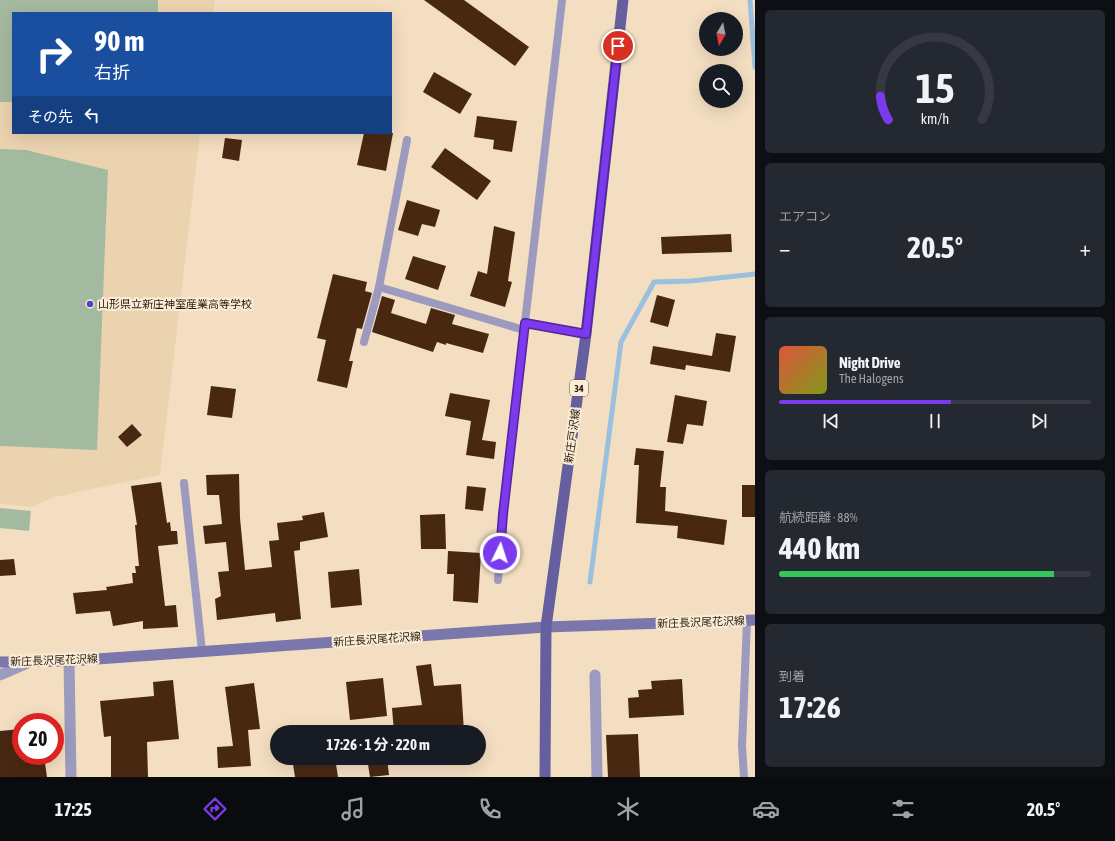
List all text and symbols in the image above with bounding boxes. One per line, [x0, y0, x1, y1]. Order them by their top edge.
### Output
north arrow [699, 12, 743, 56]
map controls [699, 12, 743, 108]
text: 90 m [94, 25, 144, 57]
icon: right [28, 28, 80, 80]
pin [601, 29, 635, 63]
icon: arrive [607, 35, 629, 57]
text: 右折 [94, 62, 130, 83]
button: search [699, 64, 743, 108]
text: 15 [915, 64, 955, 112]
icon: left [81, 104, 103, 126]
text: その先 [28, 108, 73, 125]
text: km/h [921, 110, 949, 126]
text: エアコン [779, 209, 831, 224]
text: 20.5° [907, 230, 963, 264]
text: − [779, 235, 790, 261]
text: + [1080, 235, 1091, 261]
place label: 山形県立新庄神室産業高等学校 [98, 298, 252, 310]
marker: 山形県立新庄神室産業高等学校 [85, 299, 95, 309]
text: Night Drive [839, 354, 901, 371]
text: The Halogens [839, 371, 904, 386]
road number: 34 [570, 380, 588, 396]
street label: 新庄戸沢線 [562, 408, 582, 464]
icon: previous [820, 410, 842, 432]
icon: pause [924, 410, 946, 432]
icon: next [1028, 410, 1050, 432]
text: 航続距離 · 88% [779, 510, 858, 525]
text: 440 km [779, 531, 860, 565]
position arrow [479, 532, 521, 574]
street label: 新庄長沢尾花沢線 [657, 614, 745, 630]
street label: 新庄長沢尾花沢線 [333, 630, 421, 648]
street label: 新庄長沢尾花沢線 [10, 652, 98, 668]
text: 到着 [779, 669, 805, 684]
text: 17:26 [779, 690, 841, 724]
speed limit sign: 20 [12, 713, 64, 765]
text: 17:26 · 1 分 · 220 m [326, 736, 430, 753]
icon: directions [201, 795, 229, 823]
icon: music [339, 795, 367, 823]
icon: phone [476, 795, 504, 823]
icon: climate [614, 795, 642, 823]
icon: car [752, 795, 780, 823]
icon: filters [889, 795, 917, 823]
text: 17:25 [55, 799, 92, 820]
text: 20.5° [1027, 799, 1060, 820]

